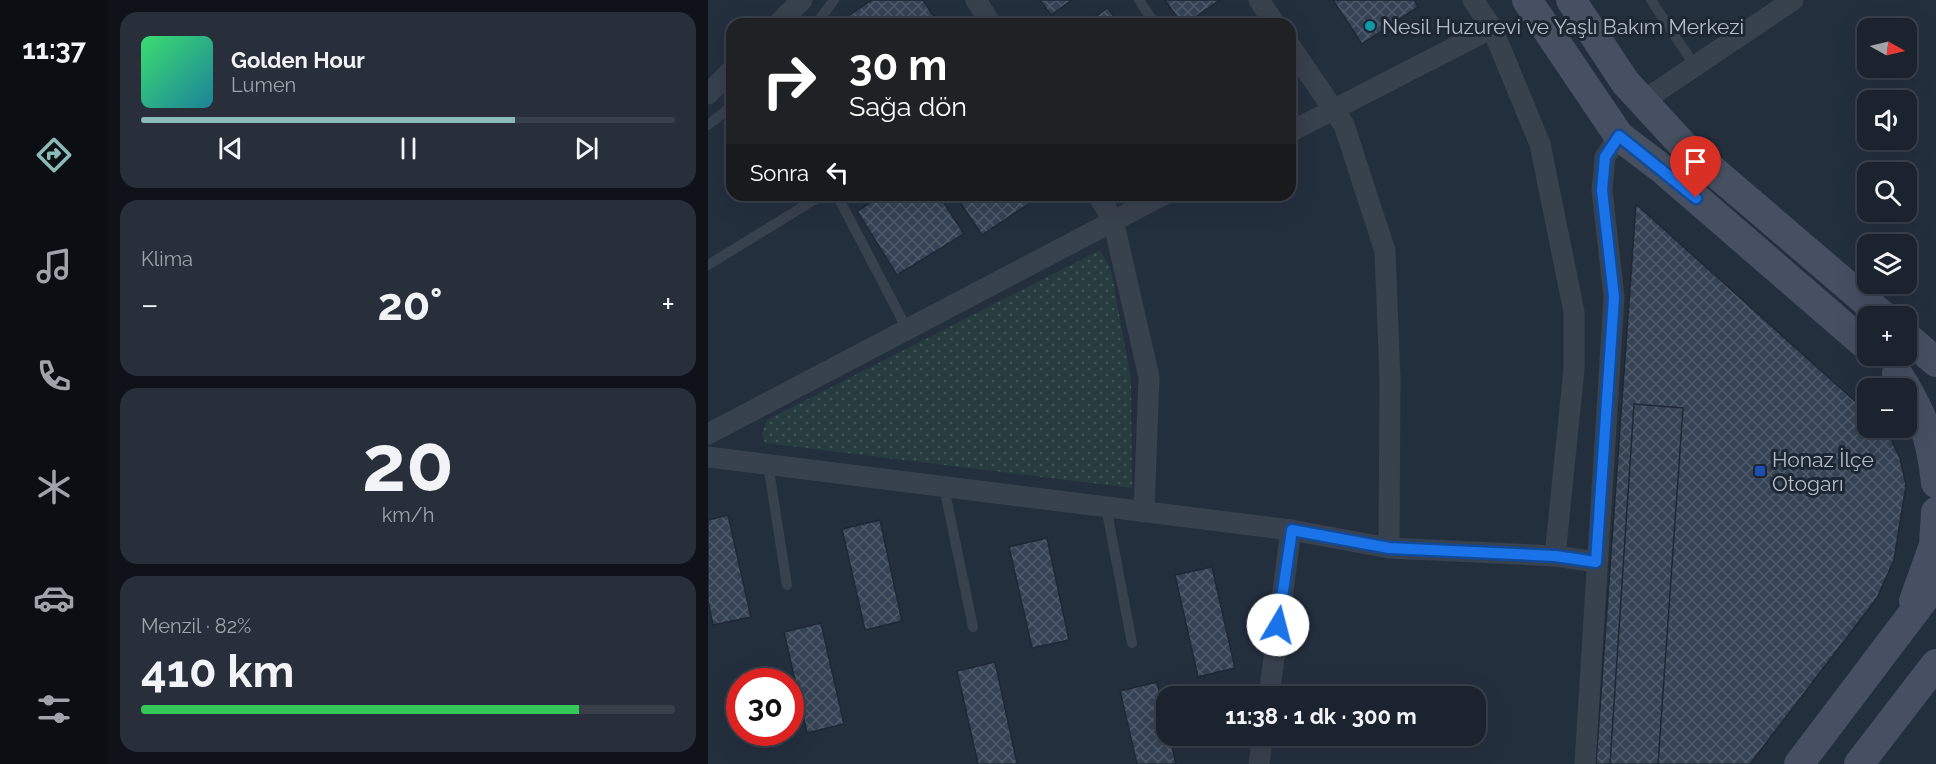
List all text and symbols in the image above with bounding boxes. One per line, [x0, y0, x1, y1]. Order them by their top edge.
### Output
place label: Nesil Huzurevi ve Yaşlı Bakım Merkezi [1382, 14, 1744, 39]
north arrow [1857, 18, 1917, 78]
map controls [1857, 18, 1917, 438]
marker: Nesil Huzurevi ve Yaşlı Bakım Merkezi [1363, 19, 1377, 33]
text: 11:37 [22, 34, 86, 65]
text: 30 m [849, 41, 947, 90]
icon: right [750, 42, 828, 120]
text: Golden Hour [231, 47, 365, 73]
text: Lumen [231, 73, 296, 97]
button: sound [1857, 90, 1917, 150]
text: Sağa dön [849, 91, 967, 122]
icon: previous [214, 132, 247, 165]
icon: pause [392, 132, 425, 165]
icon: next [570, 132, 603, 165]
icon: directions [33, 134, 75, 176]
pin [1670, 136, 1721, 198]
icon: arrive [1679, 145, 1712, 178]
icon: left [821, 156, 854, 189]
text: Sonra [750, 160, 809, 186]
button: search [1857, 162, 1917, 222]
button: layers [1857, 234, 1917, 294]
icon: music [33, 245, 75, 287]
text: Klima [141, 247, 193, 271]
text: 20° [377, 278, 443, 331]
text: − [141, 285, 159, 324]
text: + [661, 285, 675, 324]
button: + [1857, 306, 1917, 366]
icon: phone [33, 355, 75, 397]
button: − [1857, 378, 1917, 438]
text: 20 [362, 418, 454, 509]
place label: Honaz İlçe Otogarı [1772, 447, 1874, 496]
marker: Honaz İlçe Otogarı [1753, 464, 1767, 478]
icon: climate [33, 466, 75, 508]
text: km/h [382, 503, 434, 527]
icon: car [33, 577, 75, 619]
position arrow [1246, 593, 1310, 657]
text: Menzil · 82% [141, 614, 251, 638]
text: 410 km [141, 645, 294, 698]
speed limit sign: 30 [726, 668, 804, 746]
icon: filters [33, 688, 75, 730]
text: 11:38 · 1 dk · 300 m [1225, 703, 1417, 729]

